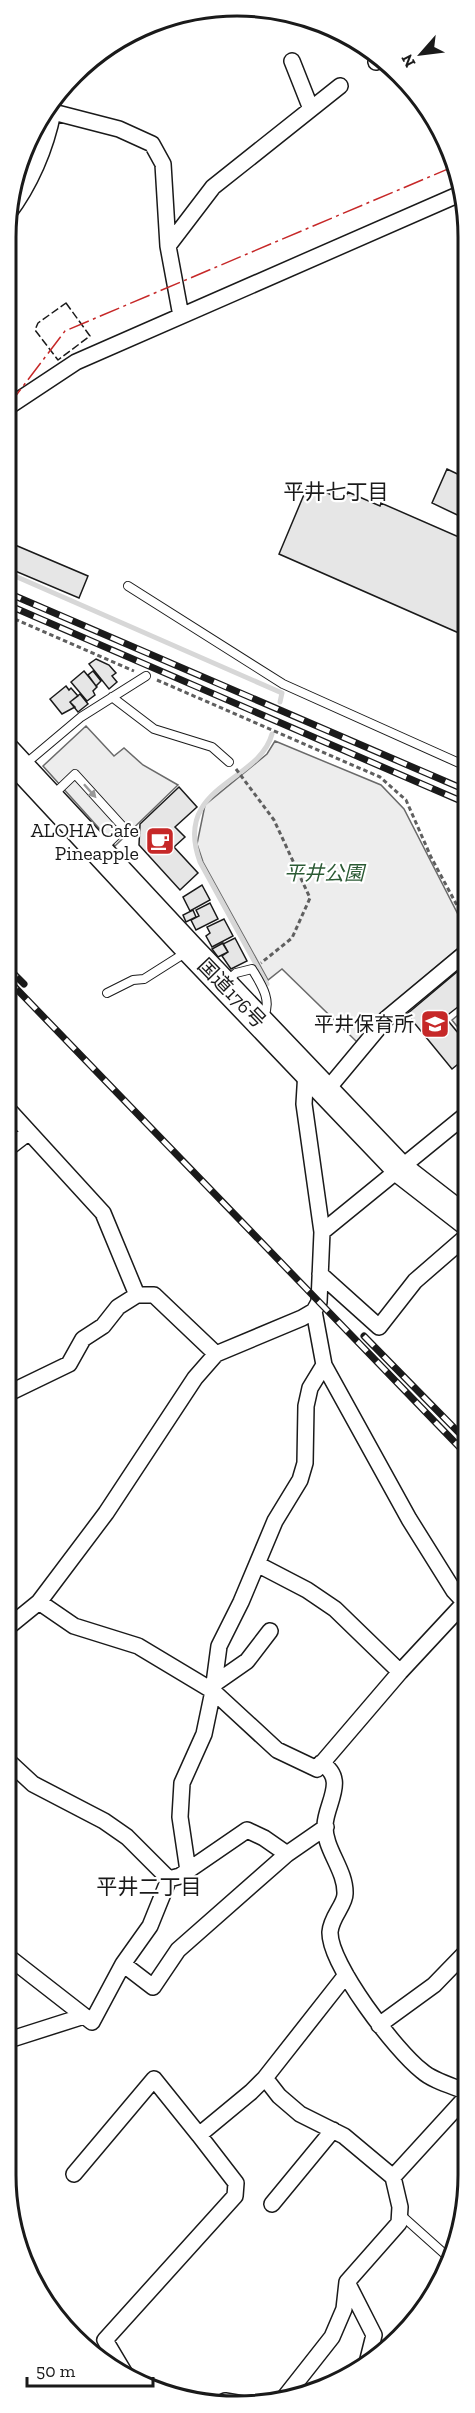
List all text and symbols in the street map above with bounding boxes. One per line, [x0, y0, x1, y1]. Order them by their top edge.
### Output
north arrow [391, 24, 451, 84]
text: N [397, 51, 419, 71]
district label: 平井七丁目 [284, 479, 389, 504]
one-way arrow [83, 783, 97, 798]
place label: ALOHA Cafe Pineapple [31, 818, 139, 865]
cafe icon: ALOHA Cafe Pineapple [144, 825, 176, 857]
park label: 平井公園 [284, 861, 367, 885]
street label: 国道176号 [193, 953, 271, 1033]
school or university icon: 平井保育所 [419, 1008, 451, 1040]
place label: 平井保育所 [314, 1012, 414, 1036]
district label: 平井二丁目 [97, 1874, 202, 1899]
scale bar [27, 2350, 153, 2388]
text: 50 m [36, 2360, 76, 2382]

